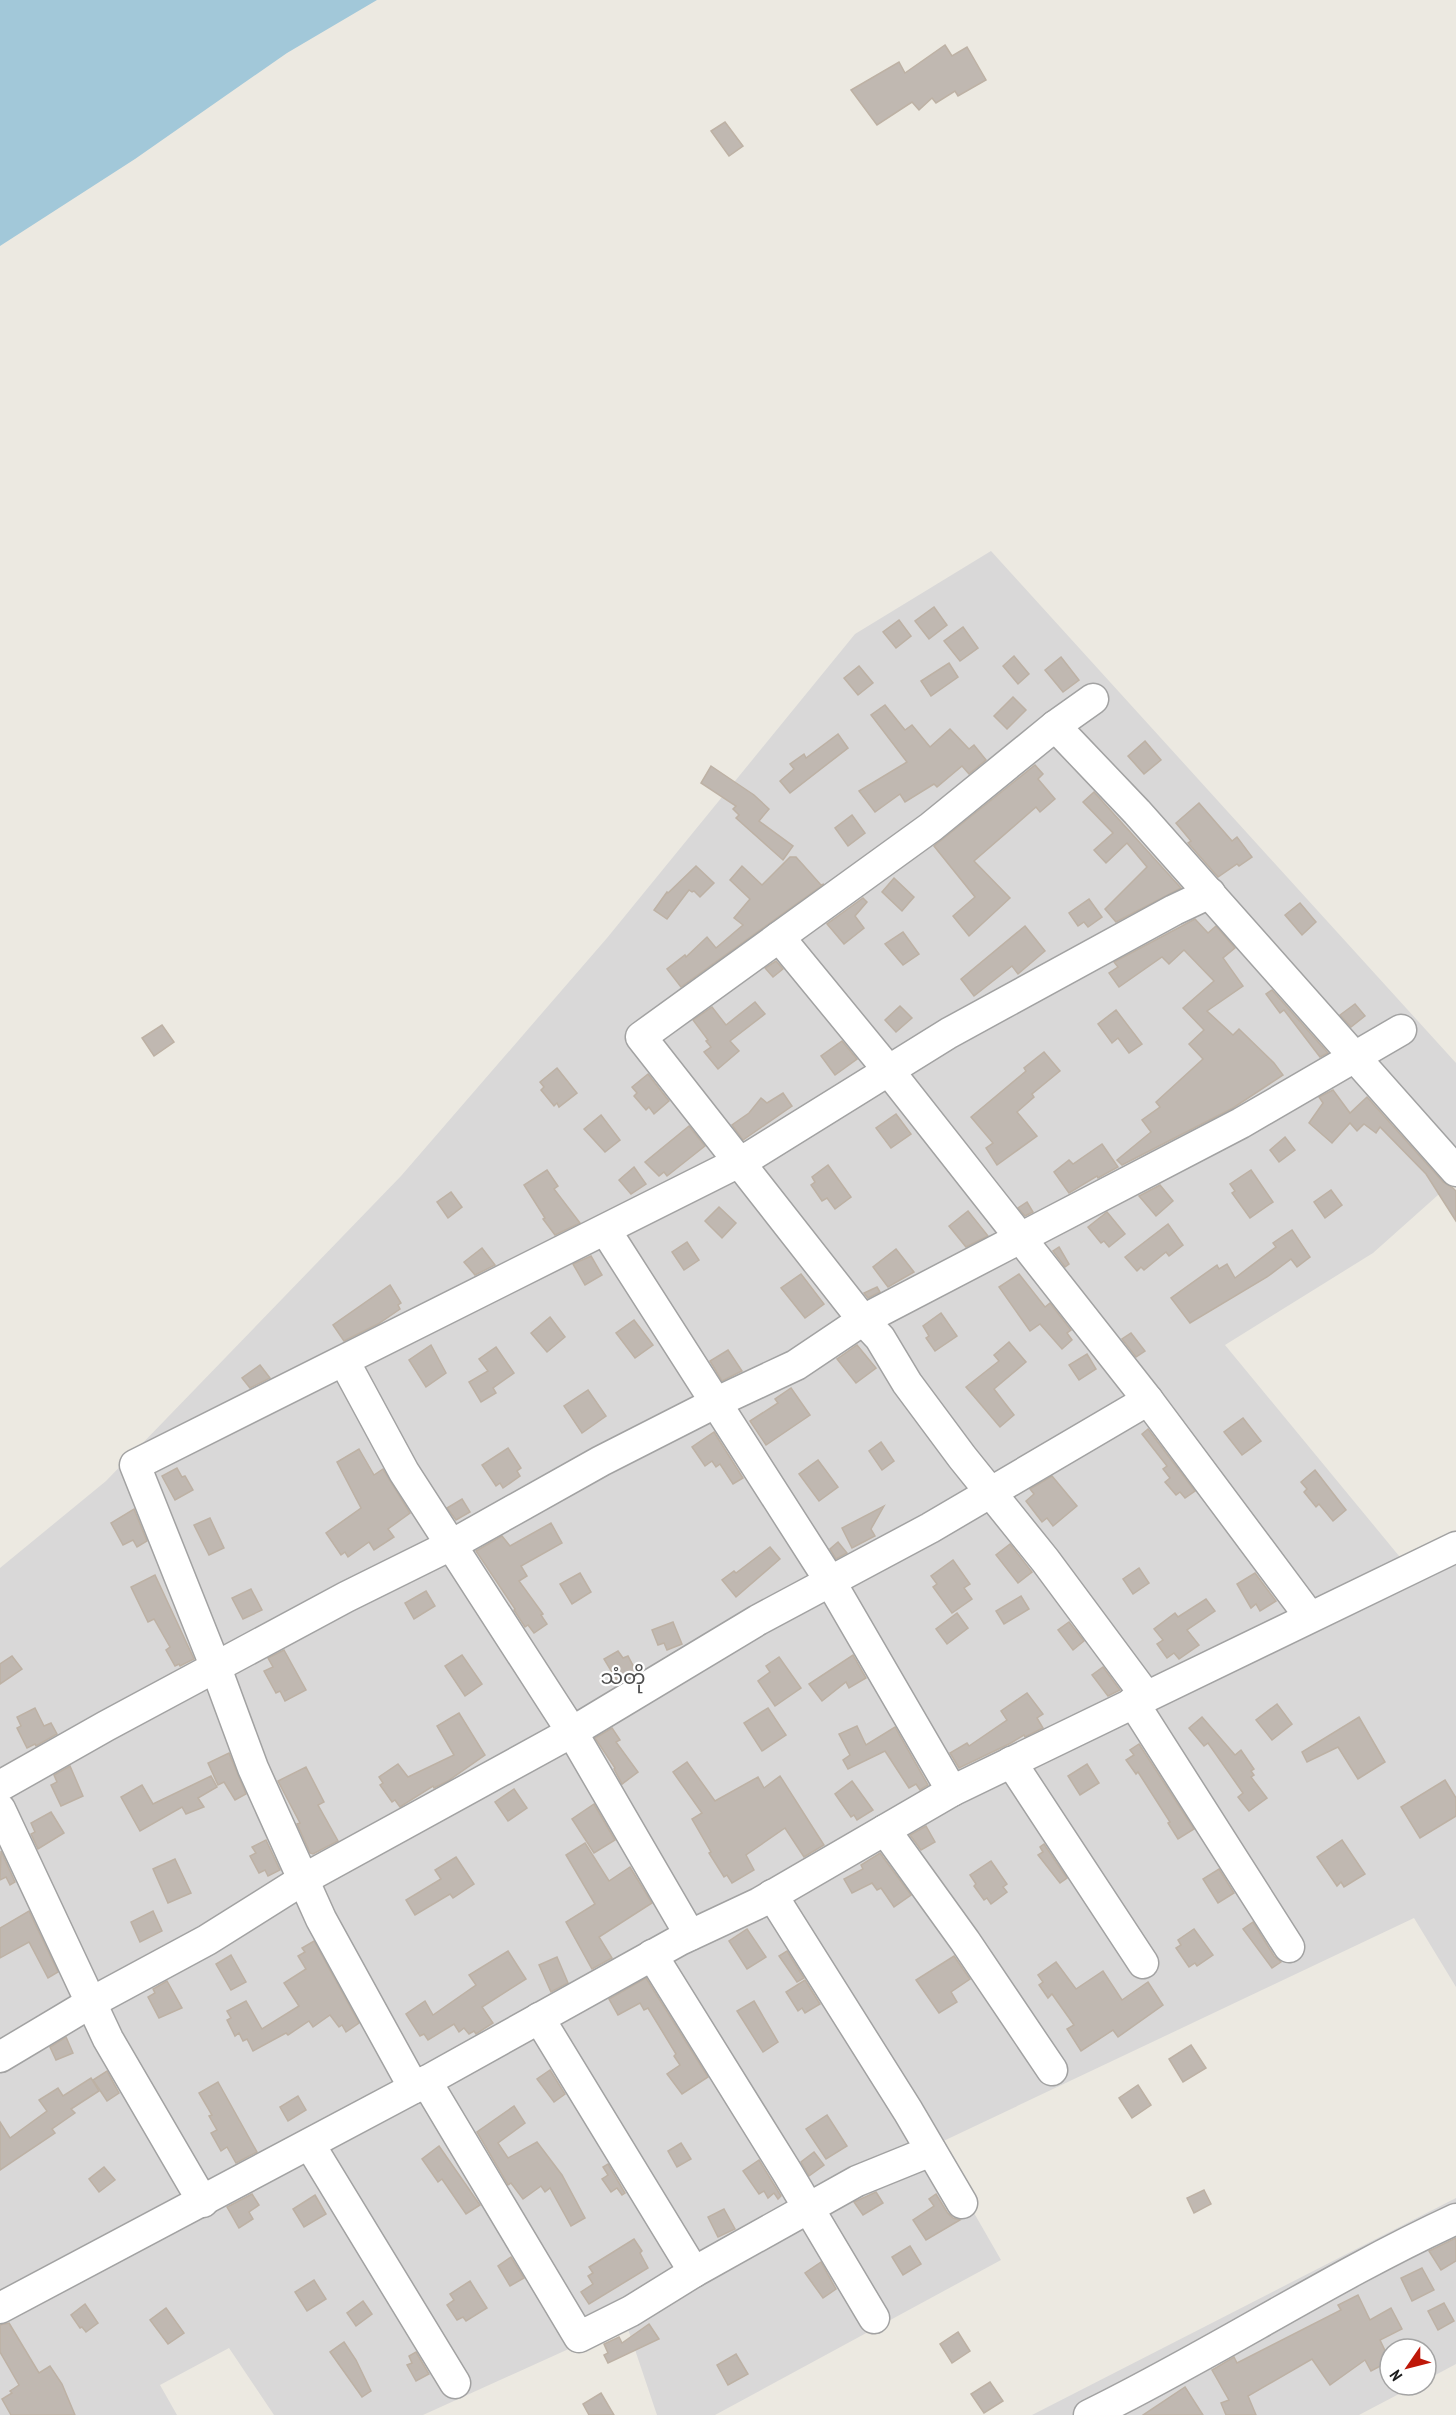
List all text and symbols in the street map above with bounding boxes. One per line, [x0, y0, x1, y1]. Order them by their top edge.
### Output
district label: သံတို [600, 1663, 646, 1694]
north arrow [1378, 2337, 1438, 2397]
text: N [1385, 2366, 1406, 2385]

